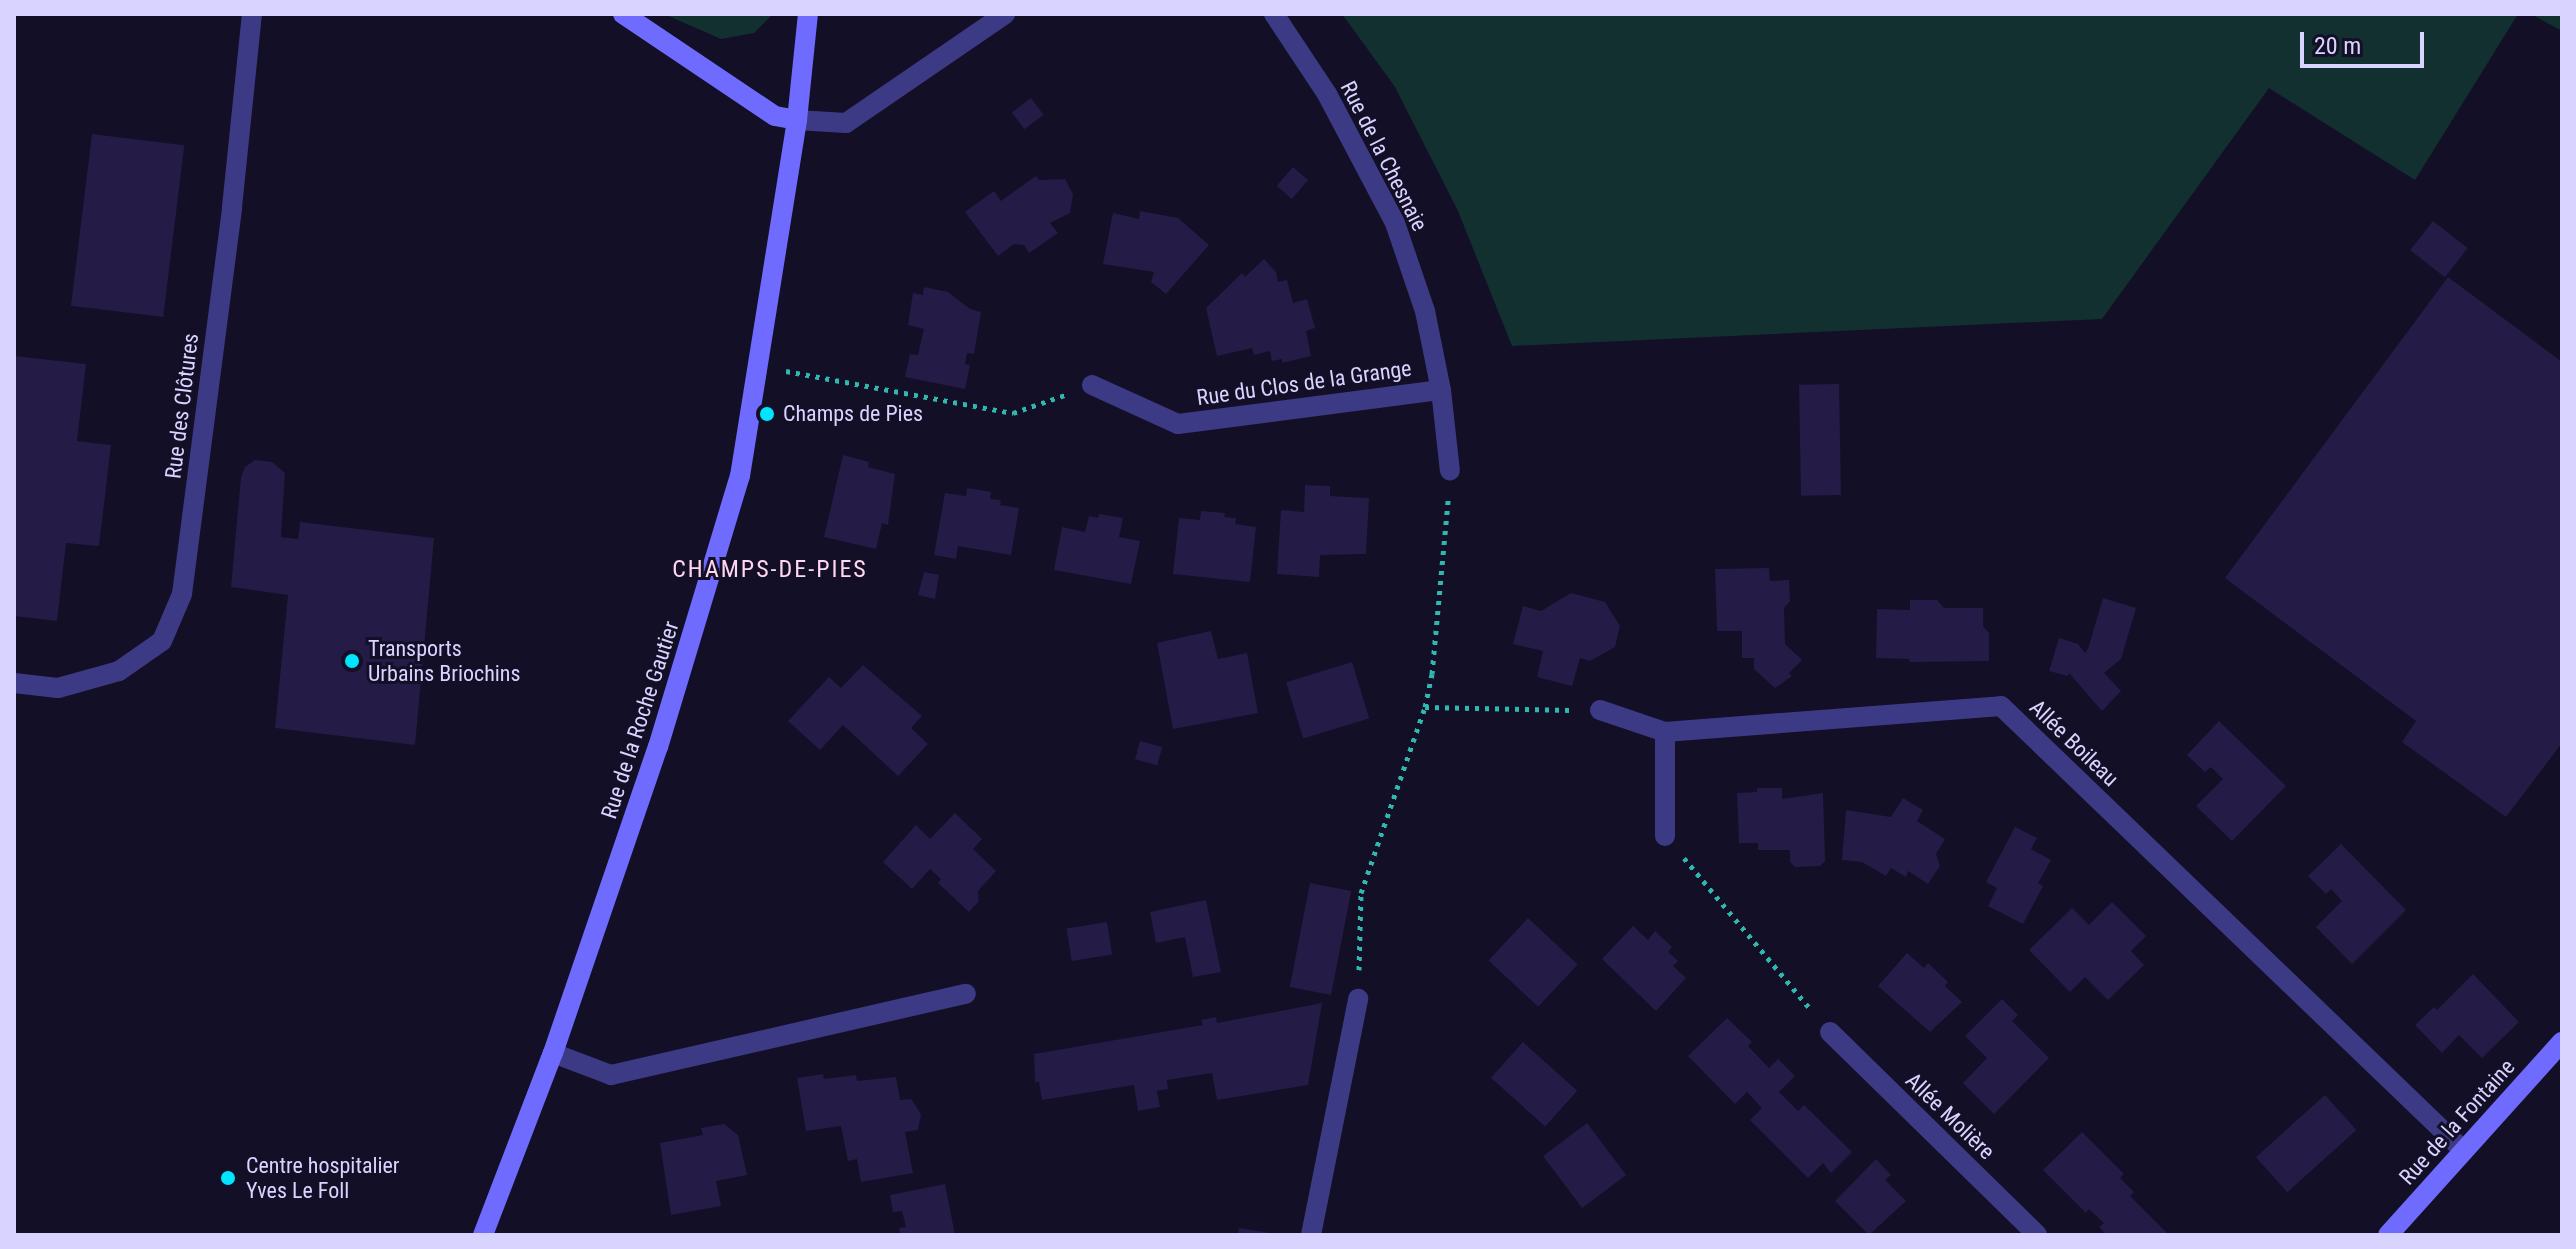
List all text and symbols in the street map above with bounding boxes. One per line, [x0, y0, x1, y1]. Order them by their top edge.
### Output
scale bar [2304, 16, 2428, 66]
text: 20 m [2314, 32, 2361, 60]
street label: Rue de la Chesnaie [1335, 77, 1433, 235]
street label: Rue des Clôtures [160, 332, 204, 480]
street label: Rue du Clos de la Grange [1195, 355, 1413, 411]
place label: Champs de Pies [783, 401, 923, 427]
marker: Champs de Pies [758, 405, 776, 423]
district label: CHAMPS-DE-PIES [672, 556, 868, 584]
street label: Rue de la Roche Gautier [596, 618, 684, 822]
place label: Transports Urbains Briochins [368, 635, 521, 686]
marker: Transports Urbains Briochins [343, 652, 361, 670]
street label: Allée Boileau [2024, 694, 2124, 792]
street label: Rue de la Fontaine [2394, 1054, 2520, 1190]
street label: Allée Molière [1900, 1067, 2000, 1165]
place label: Centre hospitalier Yves Le Foll [246, 1152, 400, 1204]
marker: Centre hospitalier Yves Le Foll [217, 1167, 239, 1189]

